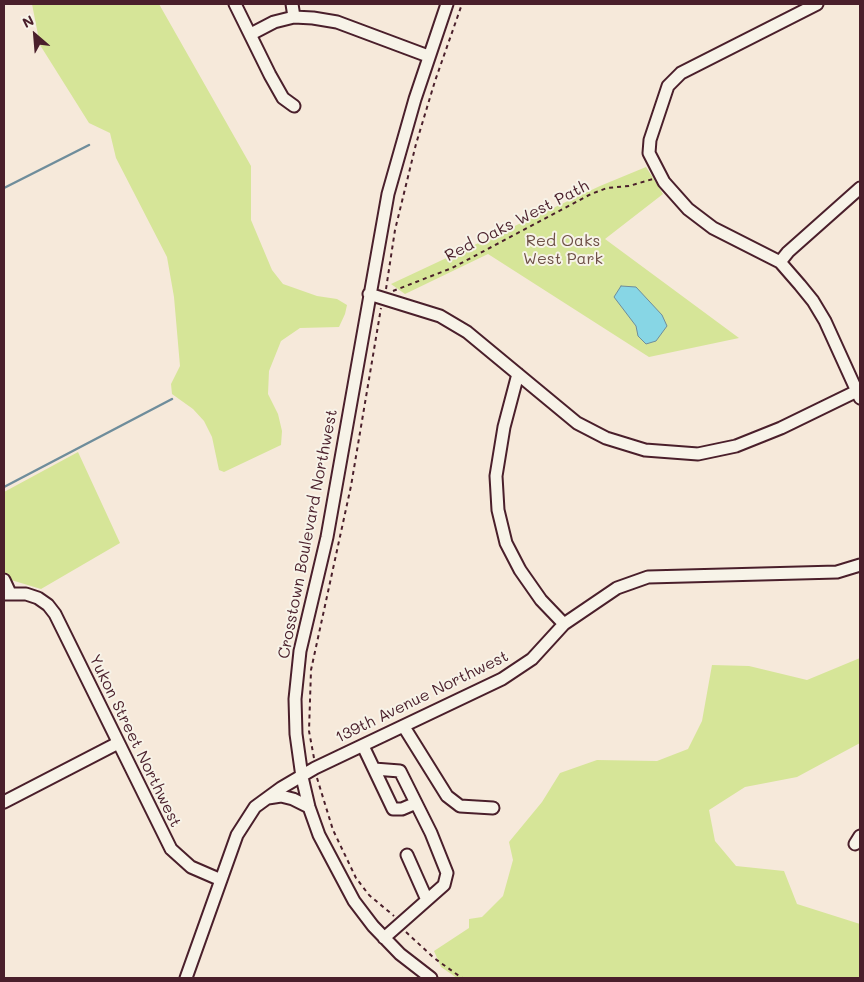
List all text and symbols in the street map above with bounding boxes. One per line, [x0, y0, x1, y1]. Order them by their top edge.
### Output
north arrow [10, 10, 60, 60]
text: N [19, 10, 37, 32]
street label: Red Oaks West Path [442, 176, 592, 266]
park label: Red Oaks West Park [523, 231, 603, 269]
street label: Crosstown Boulevard Northwest [274, 408, 342, 660]
street label: 139th Avenue Northwest [332, 647, 512, 747]
street label: Yukon Street Northwest [85, 652, 185, 830]

